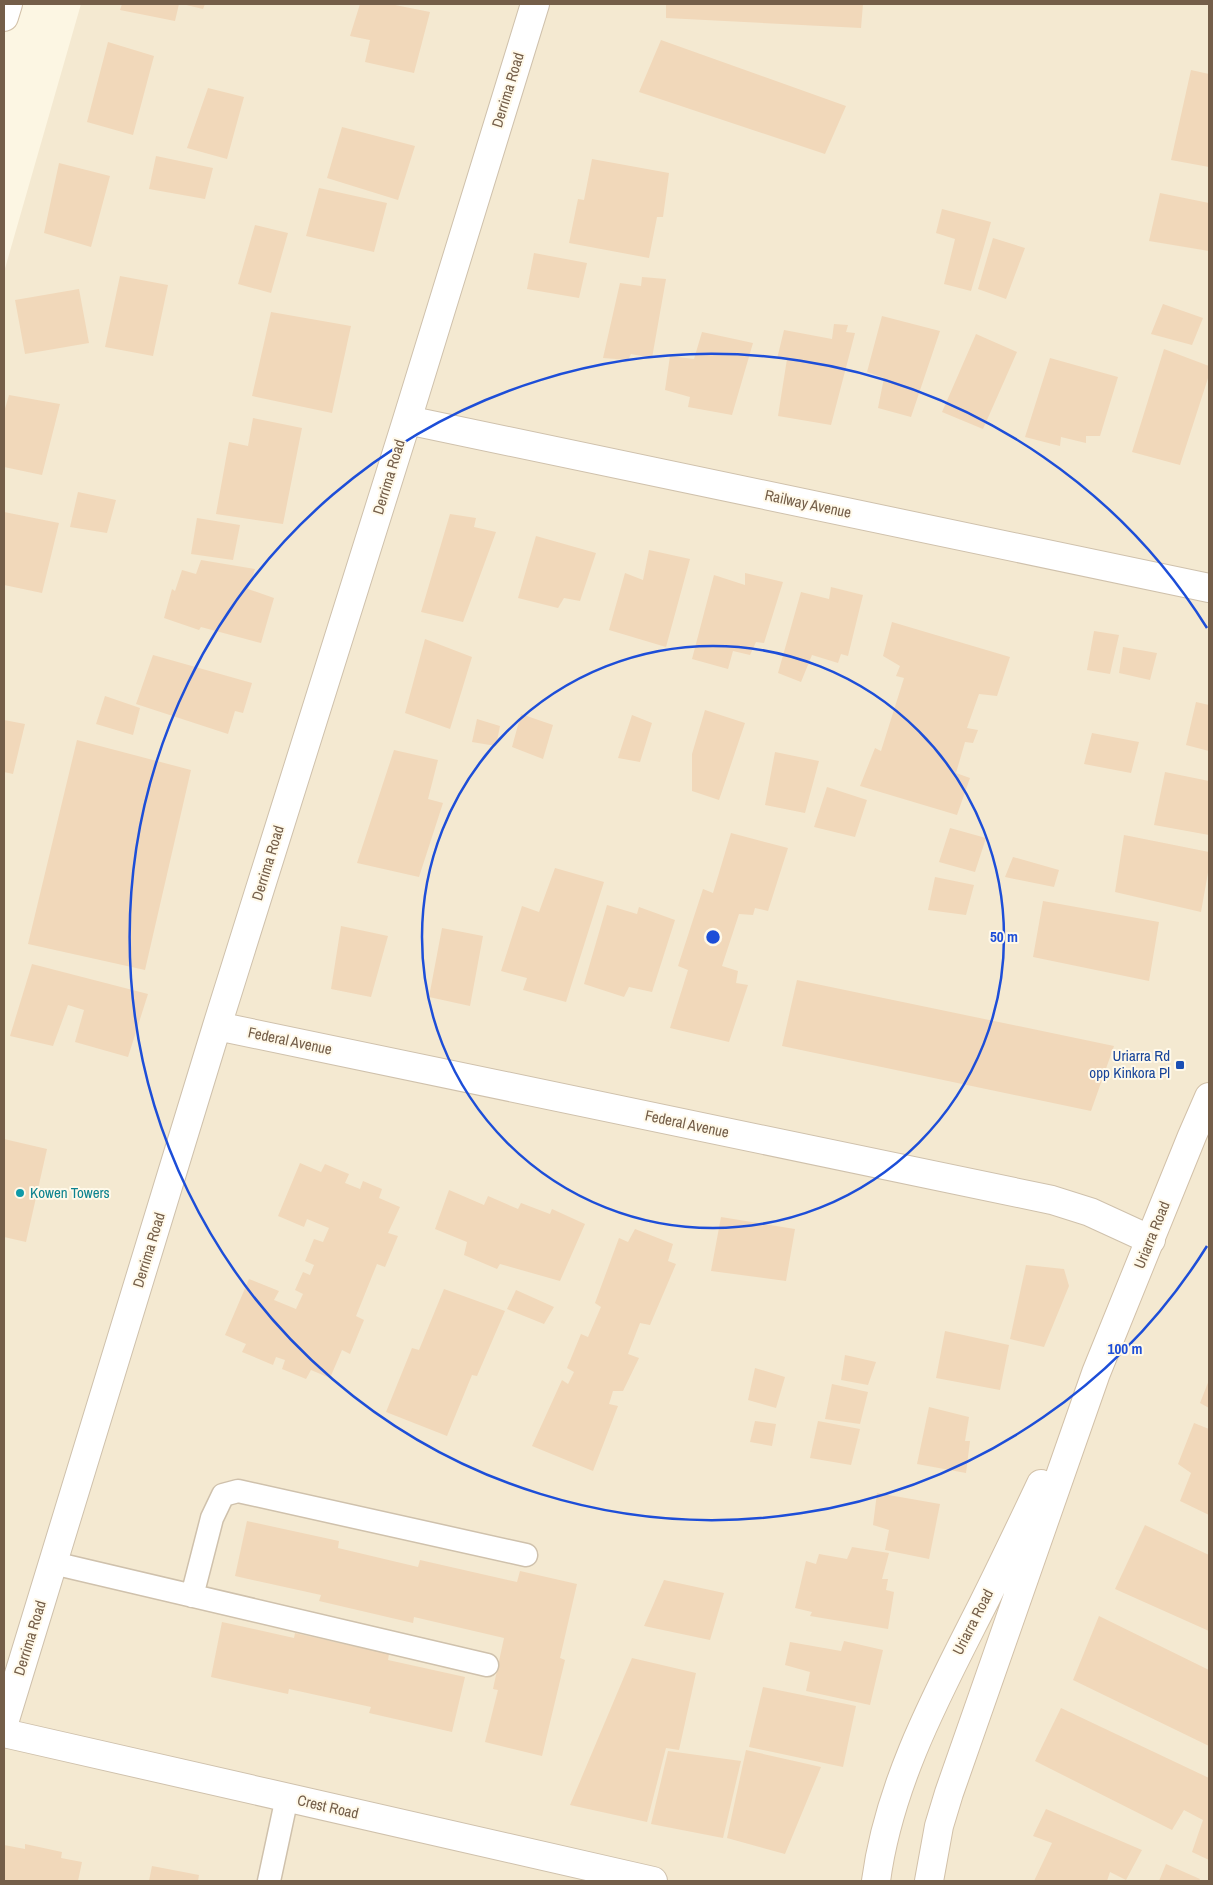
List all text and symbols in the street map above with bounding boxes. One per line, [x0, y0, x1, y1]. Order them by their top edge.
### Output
street label: Derrima Road [486, 50, 529, 130]
street label: Derrima Road [367, 437, 410, 517]
street label: Railway Avenue [763, 484, 853, 523]
street label: Derrima Road [246, 823, 289, 903]
text: 50 m [990, 926, 1018, 947]
centre of rings [704, 928, 722, 946]
street label: Federal Avenue [246, 1021, 334, 1060]
place label: Uriarra Rd opp Kinkora Pl [1089, 1045, 1170, 1083]
marker: Uriarra Rd opp Kinkora Pl [1174, 1059, 1186, 1071]
street label: Federal Avenue [643, 1104, 731, 1143]
place label: Kowen Towers [30, 1182, 110, 1203]
marker: Kowen Towers [14, 1187, 26, 1199]
street label: Uriarra Road [1128, 1198, 1175, 1272]
street label: Derrima Road [127, 1210, 170, 1290]
text: 100 m [1108, 1338, 1142, 1359]
street label: Uriarra Road [947, 1585, 998, 1658]
street label: Derrima Road [8, 1598, 51, 1678]
street label: Crest Road [295, 1789, 361, 1824]

